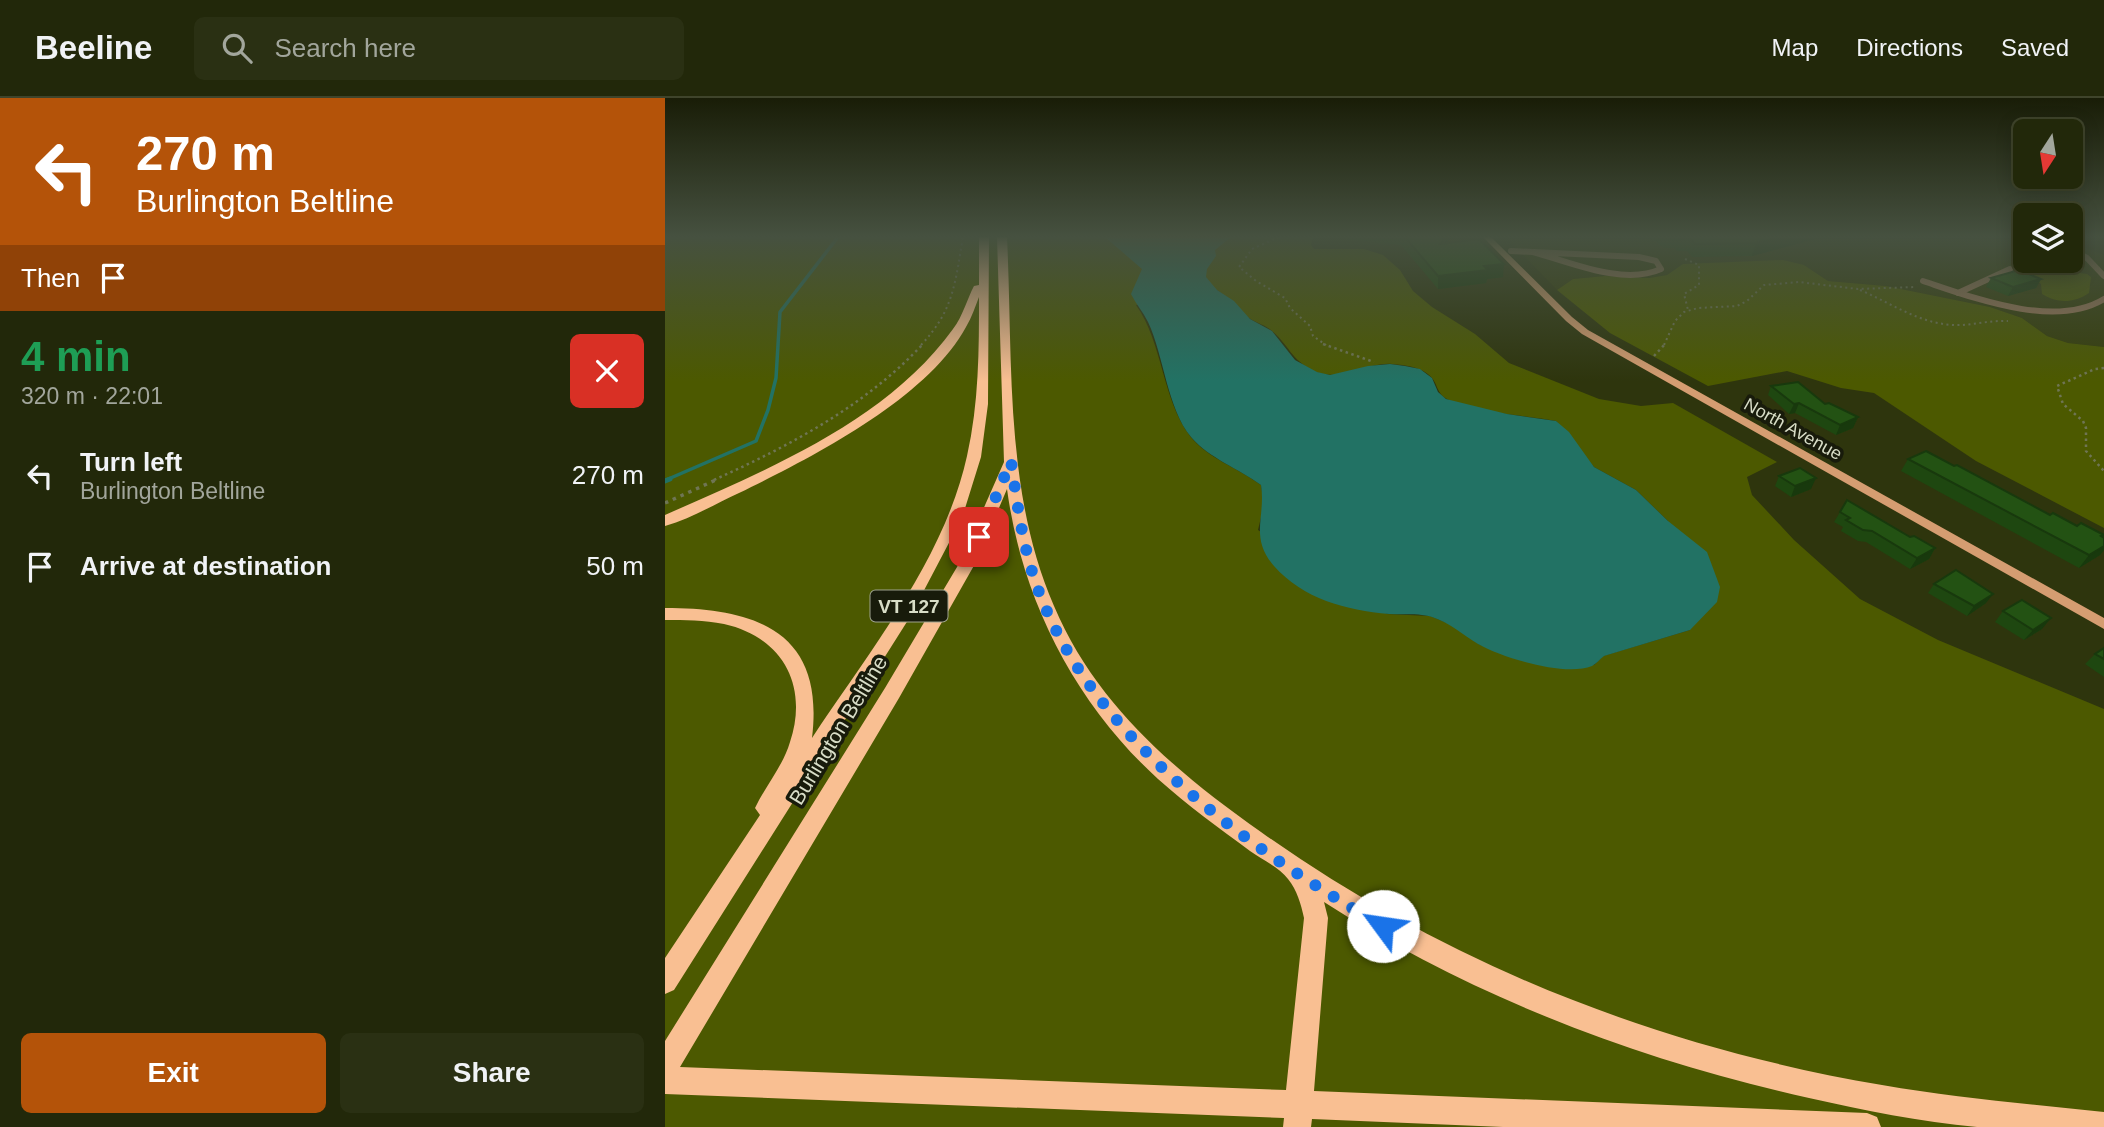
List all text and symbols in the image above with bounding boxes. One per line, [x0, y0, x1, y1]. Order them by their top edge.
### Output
search box [194, 17, 684, 80]
text: Beeline [35, 29, 152, 66]
icon: search [218, 29, 256, 67]
text: Search here [274, 33, 416, 63]
text: Map [1772, 34, 1818, 61]
text: Directions [1856, 34, 1963, 61]
text: Saved [2001, 34, 2069, 61]
north arrow [2013, 119, 2083, 189]
map controls [2013, 119, 2083, 273]
icon: left [21, 126, 112, 217]
text: 270 m [136, 126, 275, 180]
text: Burlington Beltline [136, 183, 394, 219]
button: layers [2013, 203, 2083, 273]
icon: arrive [94, 259, 132, 297]
text: Then [21, 263, 80, 293]
text: 4 min [21, 333, 131, 380]
button: close [570, 334, 644, 408]
text: 320 m · 22:01 [21, 383, 163, 409]
street label: North Avenue [1741, 394, 1845, 464]
text: Turn left [80, 447, 182, 477]
icon: left [21, 457, 59, 495]
text: 270 m [572, 460, 644, 490]
text: Burlington Beltline [80, 478, 265, 504]
pin [949, 507, 1009, 567]
icon: arrive [960, 518, 998, 556]
icon: arrive [21, 548, 59, 586]
text: Arrive at destination [80, 551, 331, 581]
text: 50 m [586, 551, 644, 581]
road number: VT 127 [870, 590, 947, 622]
street label: Burlington Beltline [785, 652, 891, 808]
position arrow [1346, 889, 1420, 963]
button: Exit [21, 1033, 326, 1113]
button: Share [340, 1033, 644, 1113]

